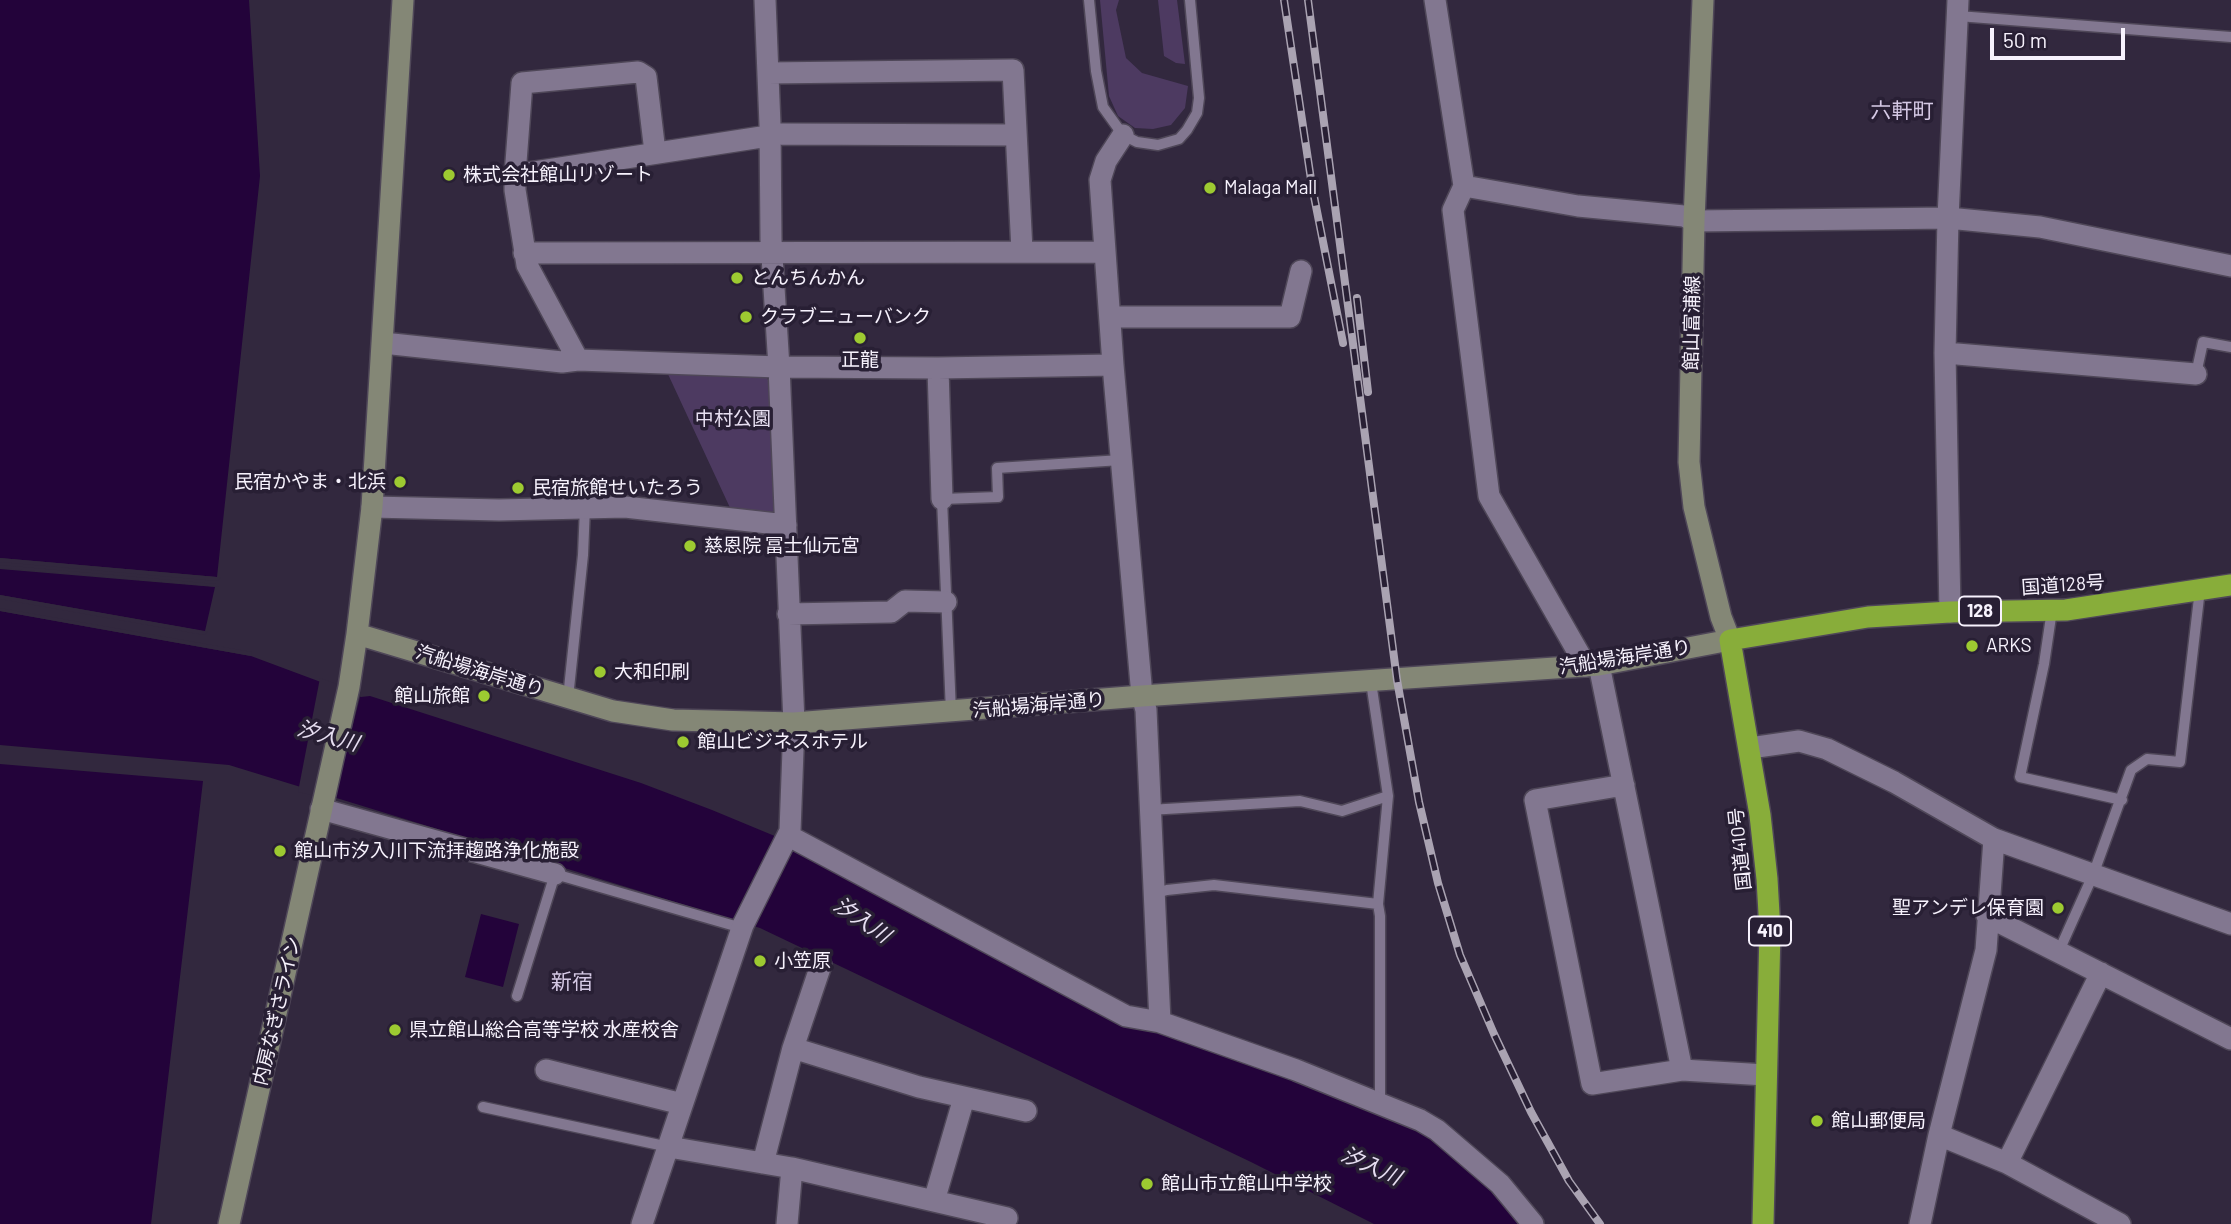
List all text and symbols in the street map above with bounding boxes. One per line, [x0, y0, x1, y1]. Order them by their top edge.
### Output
scale bar [1993, 14, 2128, 58]
text: 50 m [2003, 27, 2047, 52]
district label: 六軒町 [1871, 98, 1933, 124]
place label: 株式会社館山リゾート [463, 164, 653, 186]
marker: 株式会社館山リゾート [441, 167, 457, 183]
place label: Malaga Mall [1224, 177, 1317, 199]
marker: Malaga Mall [1202, 180, 1218, 196]
place label: とんちんかん [751, 267, 865, 289]
marker: とんちんかん [729, 270, 745, 286]
street label: 館山富浦線 [1680, 275, 1704, 371]
place label: クラブニューバンク [760, 306, 931, 328]
marker: クラブニューバンク [738, 309, 754, 325]
marker: 正龍 [852, 330, 868, 346]
place label: 正龍 [841, 349, 879, 371]
park label: 中村公園 [695, 408, 771, 430]
place label: 民宿かやま・北浜 [234, 471, 386, 493]
marker: 民宿かやま・北浜 [392, 474, 408, 490]
place label: 民宿旅館せいたろう [532, 477, 703, 499]
marker: 民宿旅館せいたろう [510, 480, 526, 496]
place label: 慈恩院 冨士仙元宮 [704, 535, 860, 557]
marker: 慈恩院 冨士仙元宮 [682, 538, 698, 554]
street label: 国道128号 [2020, 571, 2106, 599]
road number: 128 [1959, 596, 2001, 626]
street label: 汽船場海岸通り [1558, 635, 1692, 679]
place label: ARKS [1986, 635, 2032, 657]
marker: ARKS [1964, 638, 1980, 654]
street label: 汽船場海岸通り [413, 641, 547, 701]
place label: 大和印刷 [614, 661, 690, 683]
marker: 大和印刷 [592, 664, 608, 680]
place label: 館山旅館 [394, 685, 470, 707]
marker: 館山旅館 [476, 688, 492, 704]
street label: 汽船場海岸通り [972, 688, 1106, 722]
water label: 汐入川 [294, 716, 362, 756]
place label: 館山ビジネスホテル [697, 731, 868, 753]
marker: 館山ビジネスホテル [675, 734, 691, 750]
street label: 国道410号 [1724, 806, 1756, 892]
place label: 館山市汐入川下流拝趨路浄化施設 [294, 840, 579, 862]
marker: 館山市汐入川下流拝趨路浄化施設 [272, 843, 288, 859]
water label: 汐入川 [829, 892, 895, 948]
place label: 聖アンデレ保育園 [1892, 897, 2044, 919]
marker: 聖アンデレ保育園 [2050, 900, 2066, 916]
road number: 410 [1749, 916, 1791, 946]
street label: 内房なぎさライン [249, 934, 305, 1088]
place label: 小笠原 [774, 950, 831, 972]
marker: 小笠原 [752, 953, 768, 969]
district label: 新宿 [551, 969, 593, 995]
place label: 県立館山総合高等学校 水産校舎 [409, 1019, 679, 1041]
marker: 県立館山総合高等学校 水産校舎 [387, 1022, 403, 1038]
place label: 館山郵便局 [1831, 1110, 1926, 1132]
marker: 館山郵便局 [1809, 1113, 1825, 1129]
water label: 汐入川 [1337, 1142, 1405, 1190]
place label: 館山市立館山中学校 [1161, 1173, 1332, 1195]
marker: 館山市立館山中学校 [1139, 1176, 1155, 1192]

